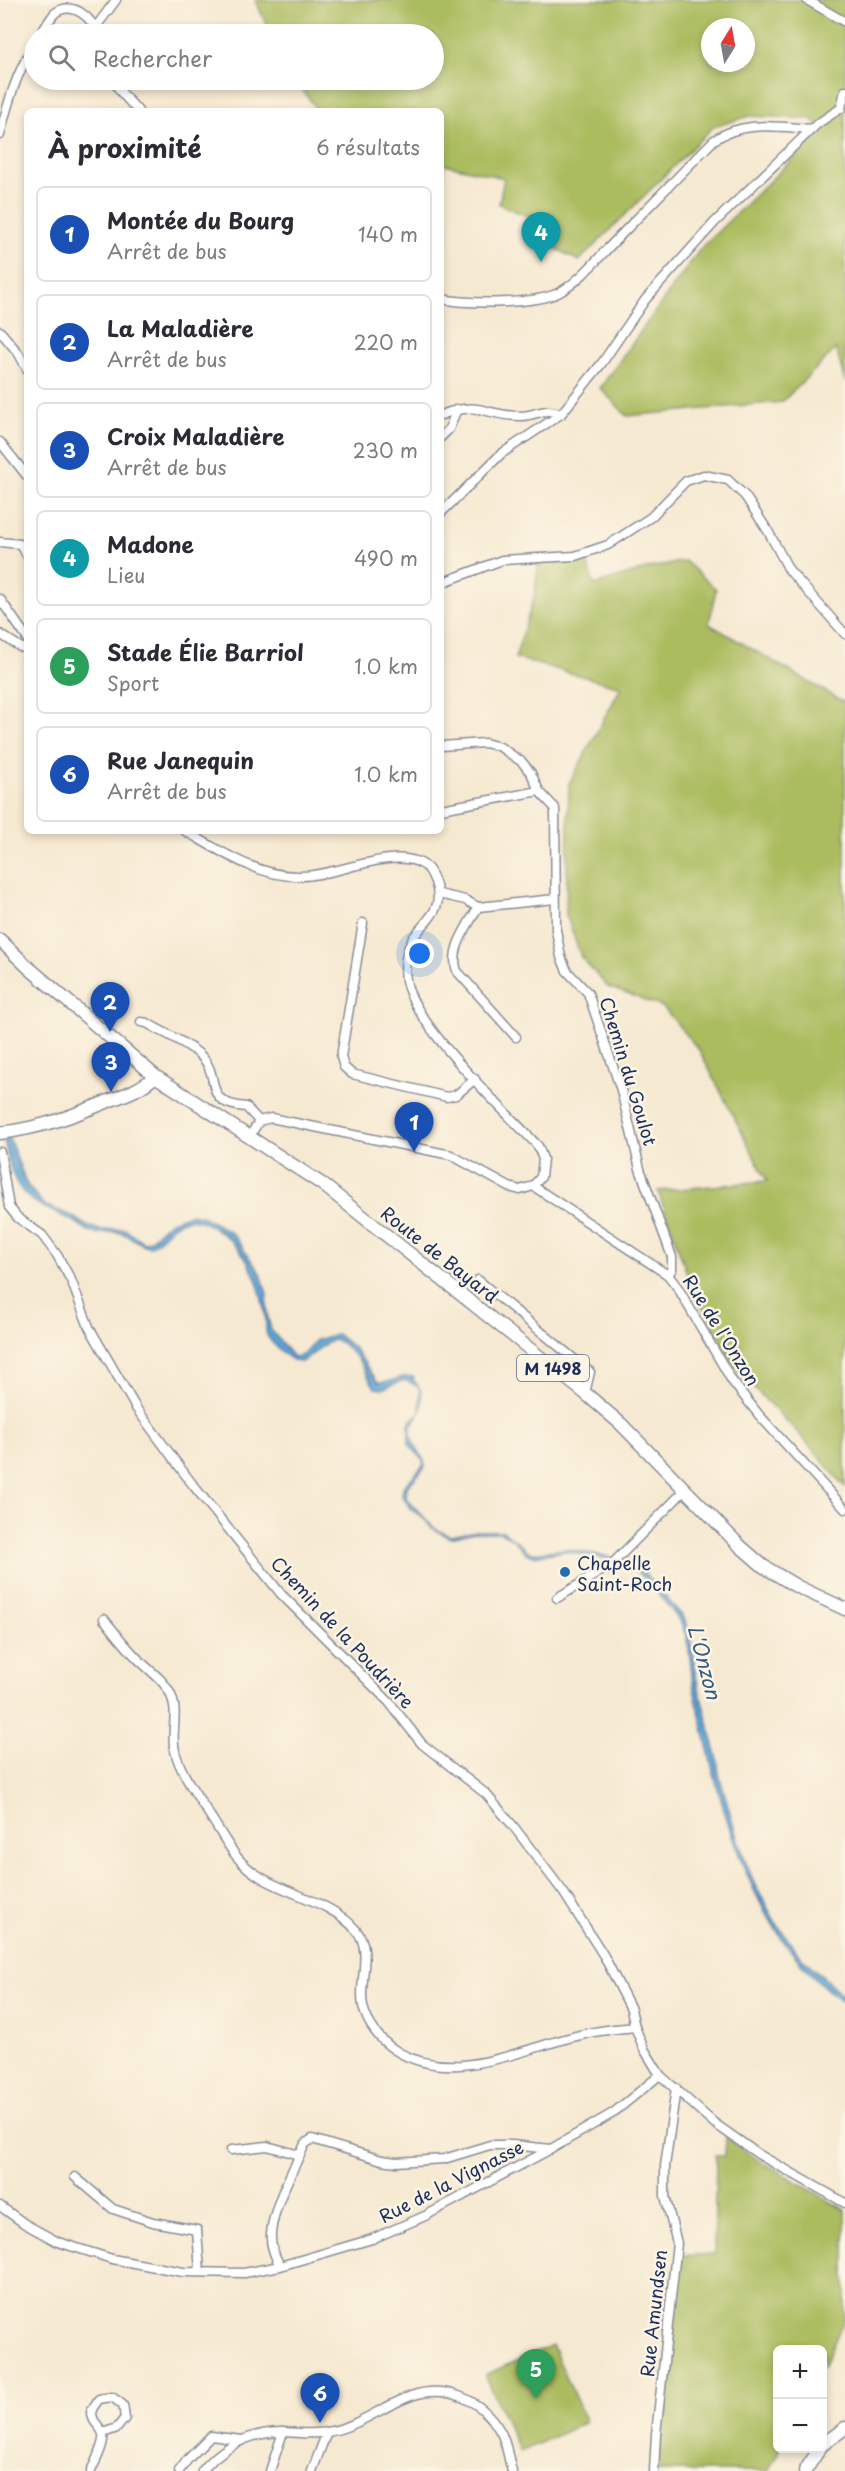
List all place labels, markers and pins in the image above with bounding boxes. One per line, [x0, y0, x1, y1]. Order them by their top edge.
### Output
pin: 4 [522, 212, 560, 262]
pin: 2 [90, 982, 130, 1032]
pin: 3 [92, 1042, 130, 1092]
pin: 1 [394, 1102, 434, 1152]
place label: Chapelle Saint-Roch [577, 1549, 672, 1597]
marker: Chapelle Saint-Roch [558, 1565, 572, 1579]
pin: 5 [516, 2350, 556, 2399]
pin: 6 [300, 2374, 340, 2423]

